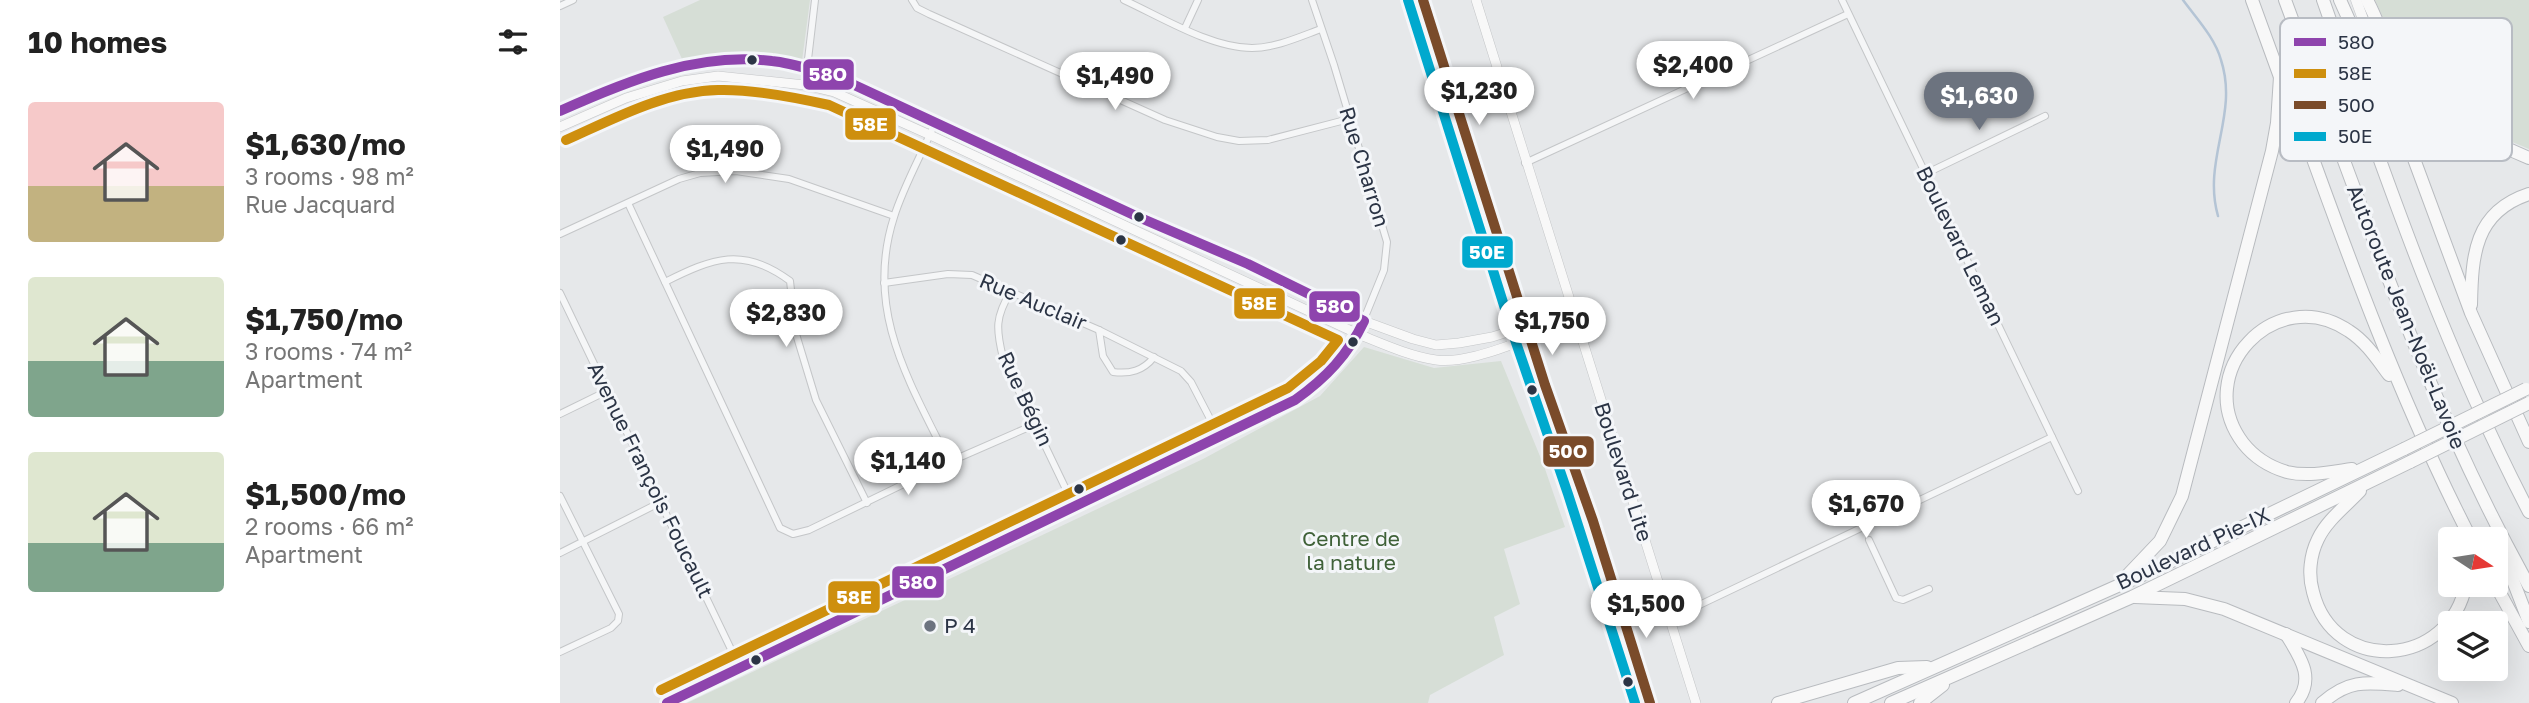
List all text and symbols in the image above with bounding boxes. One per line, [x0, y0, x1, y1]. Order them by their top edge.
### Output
legend [2280, 18, 2512, 161]
icon: filters [494, 23, 532, 61]
text: 10 homes [28, 24, 167, 60]
text: 58O [2338, 30, 2375, 53]
pin: $2,400 [1636, 42, 1750, 101]
text: $2,400 [1652, 50, 1734, 78]
pin: $1,490 [1058, 52, 1172, 112]
unlabelled marker [745, 53, 759, 67]
line badge: 58O [802, 58, 855, 91]
text: $1,490 [1076, 61, 1154, 89]
text: 58E [2338, 61, 2372, 84]
text: 58O [809, 62, 847, 85]
pin: $1,230 [1422, 68, 1536, 127]
pin: $1,630 [1922, 72, 2036, 132]
text: $1,230 [1440, 76, 1518, 104]
text: $1,630 [1940, 81, 2018, 109]
text: 50O [2338, 93, 2375, 116]
street label: Rue Charron [1334, 103, 1396, 230]
line badge: 58E [844, 107, 897, 141]
text: 58E [852, 112, 888, 135]
text: 50E [2338, 124, 2372, 147]
pin: $1,490 [668, 125, 782, 185]
text: $1,630/mo [245, 126, 406, 162]
icon: home [84, 130, 168, 214]
text: $1,490 [686, 134, 764, 162]
text: 3 rooms · 98 m² [245, 162, 414, 190]
street label: Boulevard Leman [1911, 162, 2011, 329]
street label: Autoroute Jean-Noël-Lavoie [2342, 181, 2472, 453]
text: Rue Jacquard [245, 190, 395, 218]
unlabelled marker [1132, 210, 1146, 224]
unlabelled marker [1114, 233, 1128, 247]
line badge: 50E [1461, 235, 1514, 269]
text: 50E [1469, 240, 1505, 263]
street label: Rue Auclair [976, 267, 1091, 335]
line badge: 58E [1233, 287, 1286, 320]
pin: $2,830 [729, 290, 843, 349]
line badge: 58O [1308, 290, 1361, 323]
text: 58E [1241, 291, 1277, 314]
text: 58O [1316, 294, 1354, 317]
text: $2,830 [746, 298, 826, 326]
pin: $1,750 [1495, 298, 1609, 357]
text: $1,750/mo [245, 301, 403, 337]
icon: home [84, 305, 168, 389]
text: $1,750 [1514, 306, 1590, 334]
unlabelled marker [1346, 335, 1360, 349]
text: 3 rooms · 74 m² [245, 337, 412, 365]
street label: Rue Bégin [993, 347, 1059, 450]
street label: Avenue François Foucault [582, 357, 719, 602]
text: Apartment [245, 365, 363, 393]
unlabelled marker [1525, 383, 1539, 397]
street label: Boulevard Lite [1589, 399, 1659, 545]
line badge: 50O [1542, 435, 1595, 468]
pin: $1,140 [851, 438, 965, 497]
text: 50O [1549, 439, 1587, 462]
text: $1,140 [870, 446, 946, 474]
text: $1,500/mo [245, 476, 406, 512]
icon: home [84, 480, 168, 564]
pin: $1,670 [1809, 480, 1923, 540]
unlabelled marker [1072, 482, 1086, 496]
text: $1,670 [1828, 489, 1904, 517]
street label: Boulevard Pie-IX [2111, 501, 2274, 595]
text: 2 rooms · 66 m² [245, 512, 414, 540]
park label: Centre de la nature [1302, 525, 1400, 575]
north arrow [2438, 527, 2508, 597]
map controls [2438, 527, 2508, 681]
text: Apartment [245, 540, 363, 568]
line badge: 58O [891, 565, 945, 599]
text: 58O [899, 570, 937, 593]
line badge: 58E [827, 580, 881, 614]
pin: $1,500 [1589, 580, 1703, 640]
text: 58E [836, 585, 872, 608]
text: $1,500 [1607, 589, 1685, 617]
button: layers [2438, 611, 2508, 681]
place label: P 4 [944, 612, 976, 638]
marker: P 4 [922, 618, 938, 634]
unlabelled marker [749, 653, 763, 667]
unlabelled marker [1621, 675, 1635, 689]

